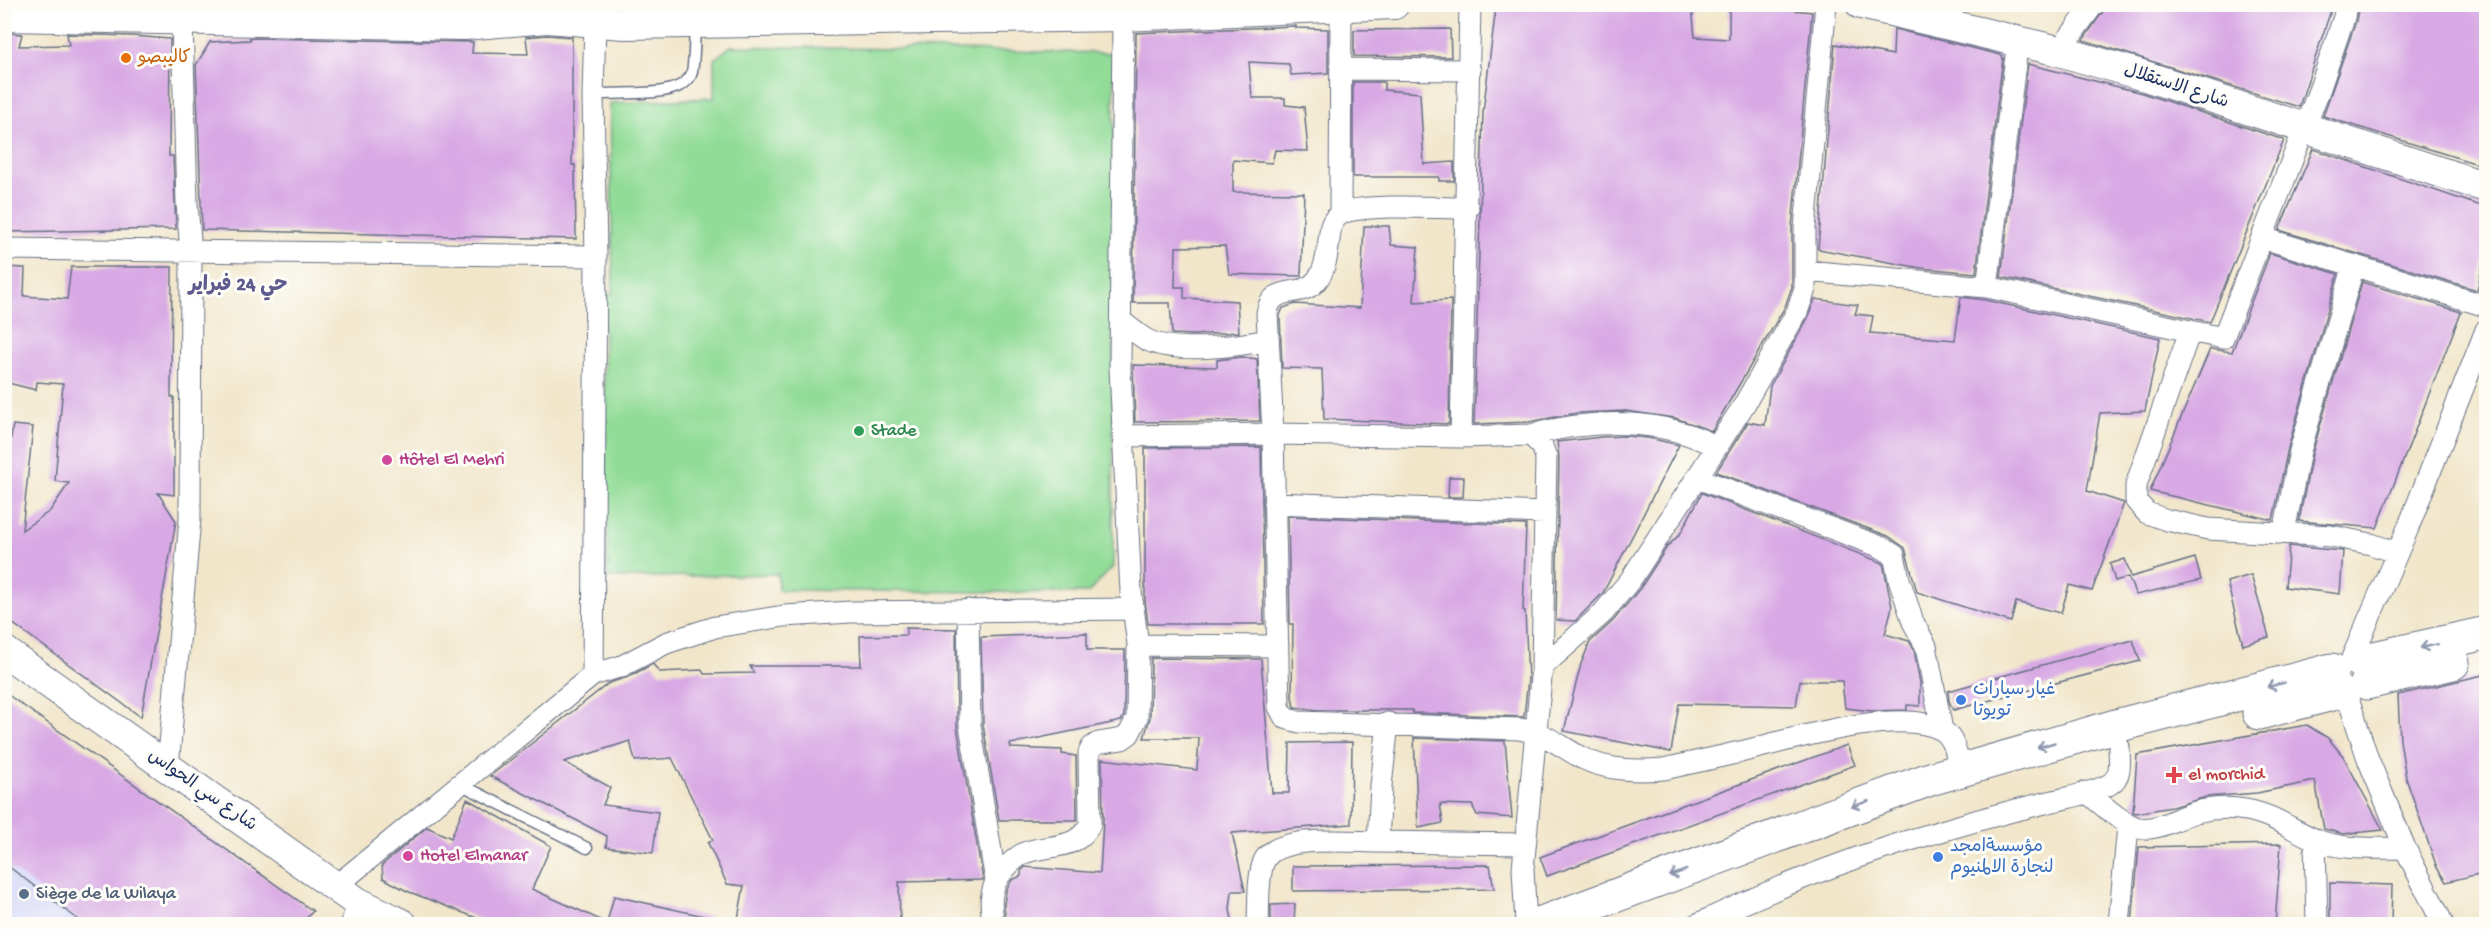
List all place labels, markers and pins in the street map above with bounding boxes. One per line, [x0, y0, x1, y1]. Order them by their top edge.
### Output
place label: كاليبصو [137, 48, 191, 69]
marker: كاليبصو [119, 51, 133, 65]
place label: Stade [871, 421, 917, 442]
marker: Stade [852, 424, 866, 438]
place label: Hôtel El Mehri [399, 450, 505, 471]
marker: Hôtel El Mehri [380, 453, 394, 467]
place label: غيار سيارات تويوتا [1973, 680, 2055, 722]
marker: غيار سيارات تويوتا [1954, 693, 1968, 707]
place label: el morchid [2188, 765, 2266, 786]
marker: el morchid [2165, 766, 2183, 784]
place label: مؤسسةامجد لنجارة الالمنيوم [1950, 837, 2054, 880]
place label: Hotel Elmanar [420, 846, 529, 867]
marker: Hotel Elmanar [401, 849, 415, 863]
marker: مؤسسةامجد لنجارة الالمنيوم [1931, 850, 1945, 864]
place label: Siège de la Wilaya [36, 884, 177, 905]
marker: Siège de la Wilaya [17, 887, 31, 901]

